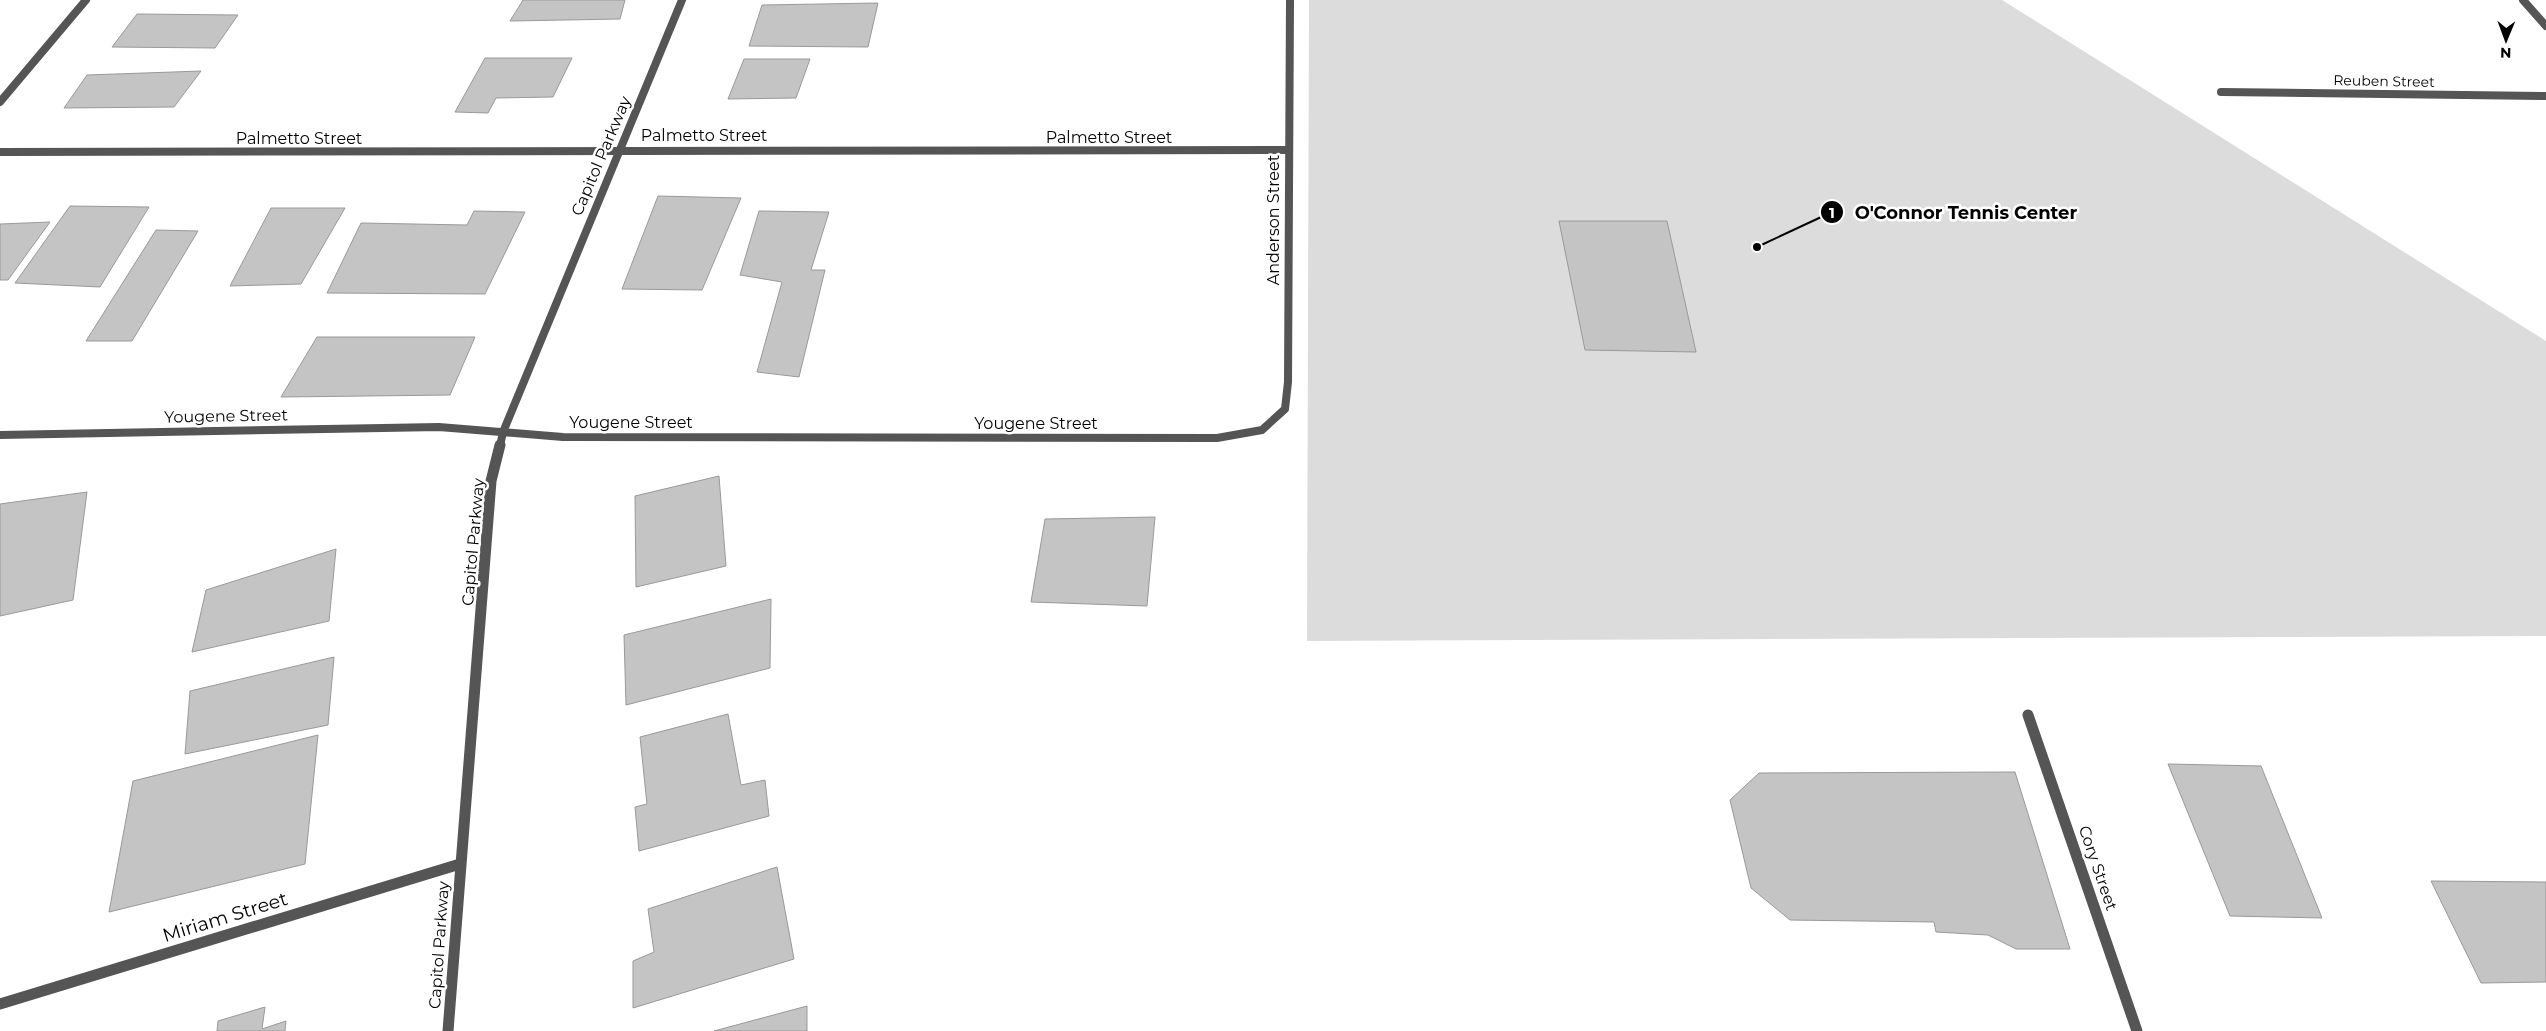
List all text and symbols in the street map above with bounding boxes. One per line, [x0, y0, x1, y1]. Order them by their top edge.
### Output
north arrow [2481, 15, 2531, 65]
text: N [2500, 44, 2512, 62]
street label: Reuben Street [2333, 71, 2435, 91]
street label: Capitol Parkway [567, 93, 635, 219]
street label: Palmetto Street [641, 126, 768, 145]
street label: Palmetto Street [1046, 128, 1173, 147]
street label: Palmetto Street [236, 129, 363, 148]
street label: Anderson Street [1264, 154, 1283, 285]
callout: O'Connor Tennis Center [1819, 196, 2087, 229]
text: O'Connor Tennis Center [1855, 202, 2077, 224]
text: 1 [1829, 203, 1835, 222]
street label: Yougene Street [164, 405, 288, 427]
street label: Yougene Street [569, 413, 693, 432]
street label: Yougene Street [974, 414, 1098, 433]
street label: Capitol Parkway [458, 477, 488, 607]
street label: Cory Street [2075, 823, 2122, 913]
street label: Capitol Parkway [425, 880, 453, 1010]
street label: Miriam Street [160, 887, 291, 947]

